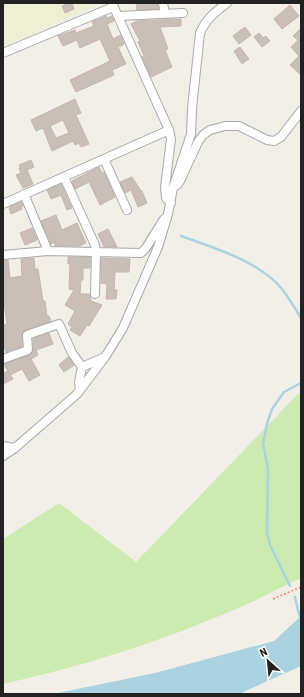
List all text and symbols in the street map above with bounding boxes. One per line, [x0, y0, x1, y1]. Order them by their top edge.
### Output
north arrow [248, 641, 288, 681]
text: N [258, 645, 270, 660]

